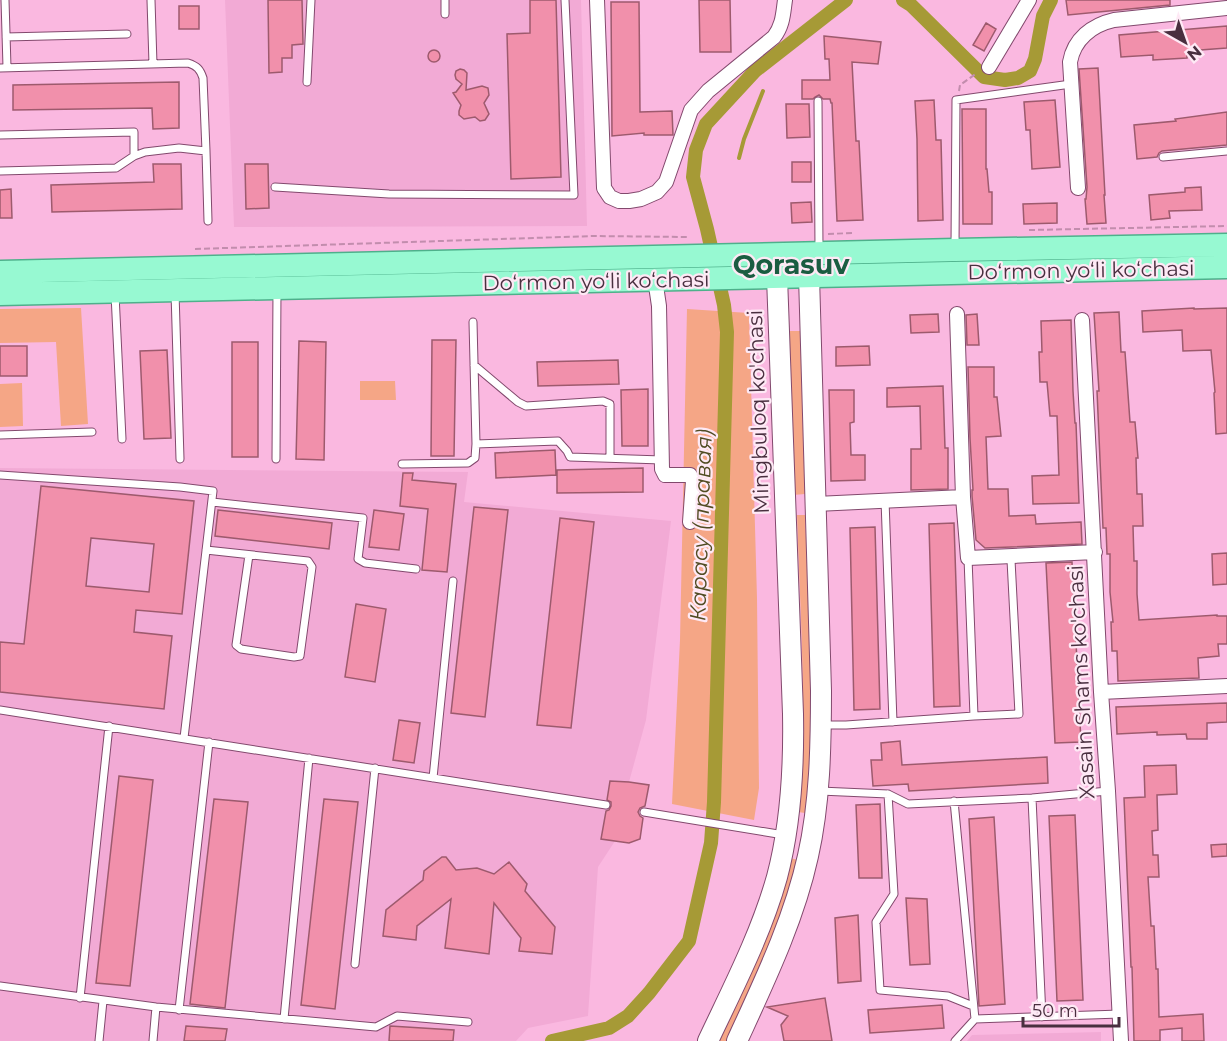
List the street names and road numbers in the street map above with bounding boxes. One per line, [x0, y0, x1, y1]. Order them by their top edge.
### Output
street label: Do‘rmon yo‘li ko‘chasi [967, 256, 1195, 284]
street label: Do‘rmon yo‘li ko‘chasi [482, 267, 710, 295]
street label: Mingbuloq ko'chasi [742, 310, 774, 514]
street label: Xasain Shams ko'chasi [1062, 564, 1100, 800]

